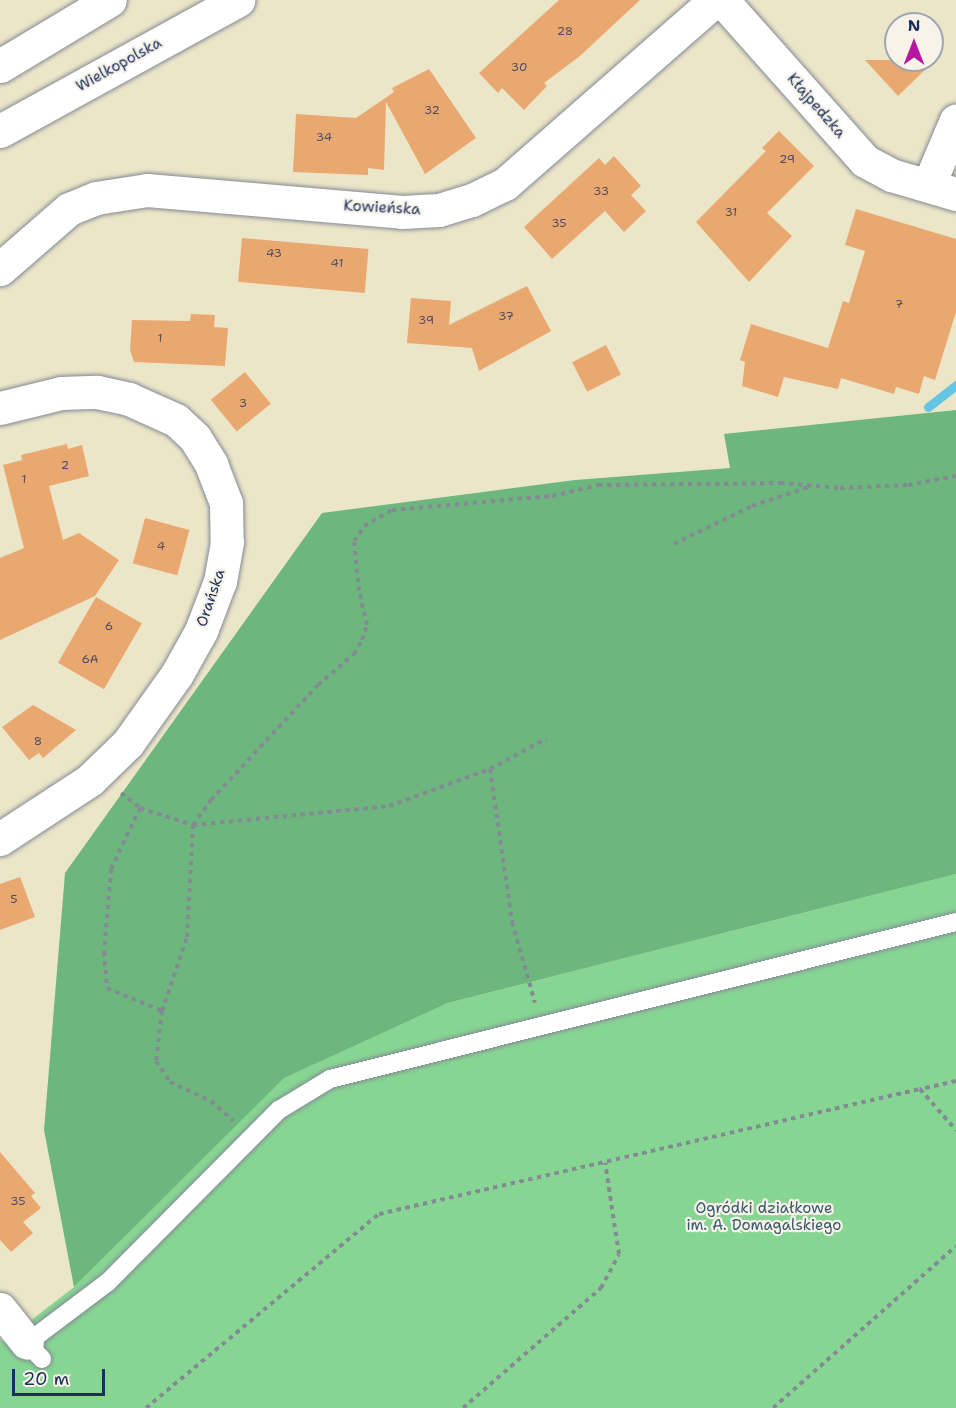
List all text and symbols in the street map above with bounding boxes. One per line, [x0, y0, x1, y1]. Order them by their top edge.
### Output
north arrow [884, 12, 944, 72]
text: N [908, 15, 920, 36]
house number: 28 [557, 25, 573, 39]
street label: Wielkopolska [73, 34, 165, 96]
house number: 30 [511, 61, 527, 75]
street label: Kłajpedzka [783, 70, 849, 142]
house number: 32 [424, 104, 440, 118]
house number: 34 [316, 131, 332, 145]
house number: 29 [779, 153, 795, 167]
house number: 33 [593, 185, 609, 199]
street label: Kowieńska [343, 197, 421, 219]
house number: 31 [725, 206, 737, 220]
house number: 35 [551, 217, 567, 231]
house number: 43 [266, 247, 282, 261]
house number: 41 [331, 257, 343, 271]
house number: 7 [895, 298, 903, 312]
house number: 37 [498, 310, 514, 324]
house number: 39 [418, 314, 434, 328]
house number: 1 [157, 332, 163, 346]
house number: 3 [239, 397, 247, 411]
house number: 2 [61, 459, 69, 473]
house number: 1 [21, 473, 27, 487]
house number: 4 [157, 540, 165, 554]
street label: Orańska [193, 567, 229, 629]
house number: 6 [105, 620, 113, 634]
house number: 6A [82, 653, 98, 667]
house number: 8 [34, 735, 42, 749]
house number: 5 [10, 893, 18, 907]
house number: 35 [10, 1195, 26, 1209]
park label: Ogródki działkowe im. A. Domagalskiego [687, 1199, 841, 1234]
scale bar [15, 1357, 108, 1395]
text: 20 m [23, 1367, 69, 1391]

